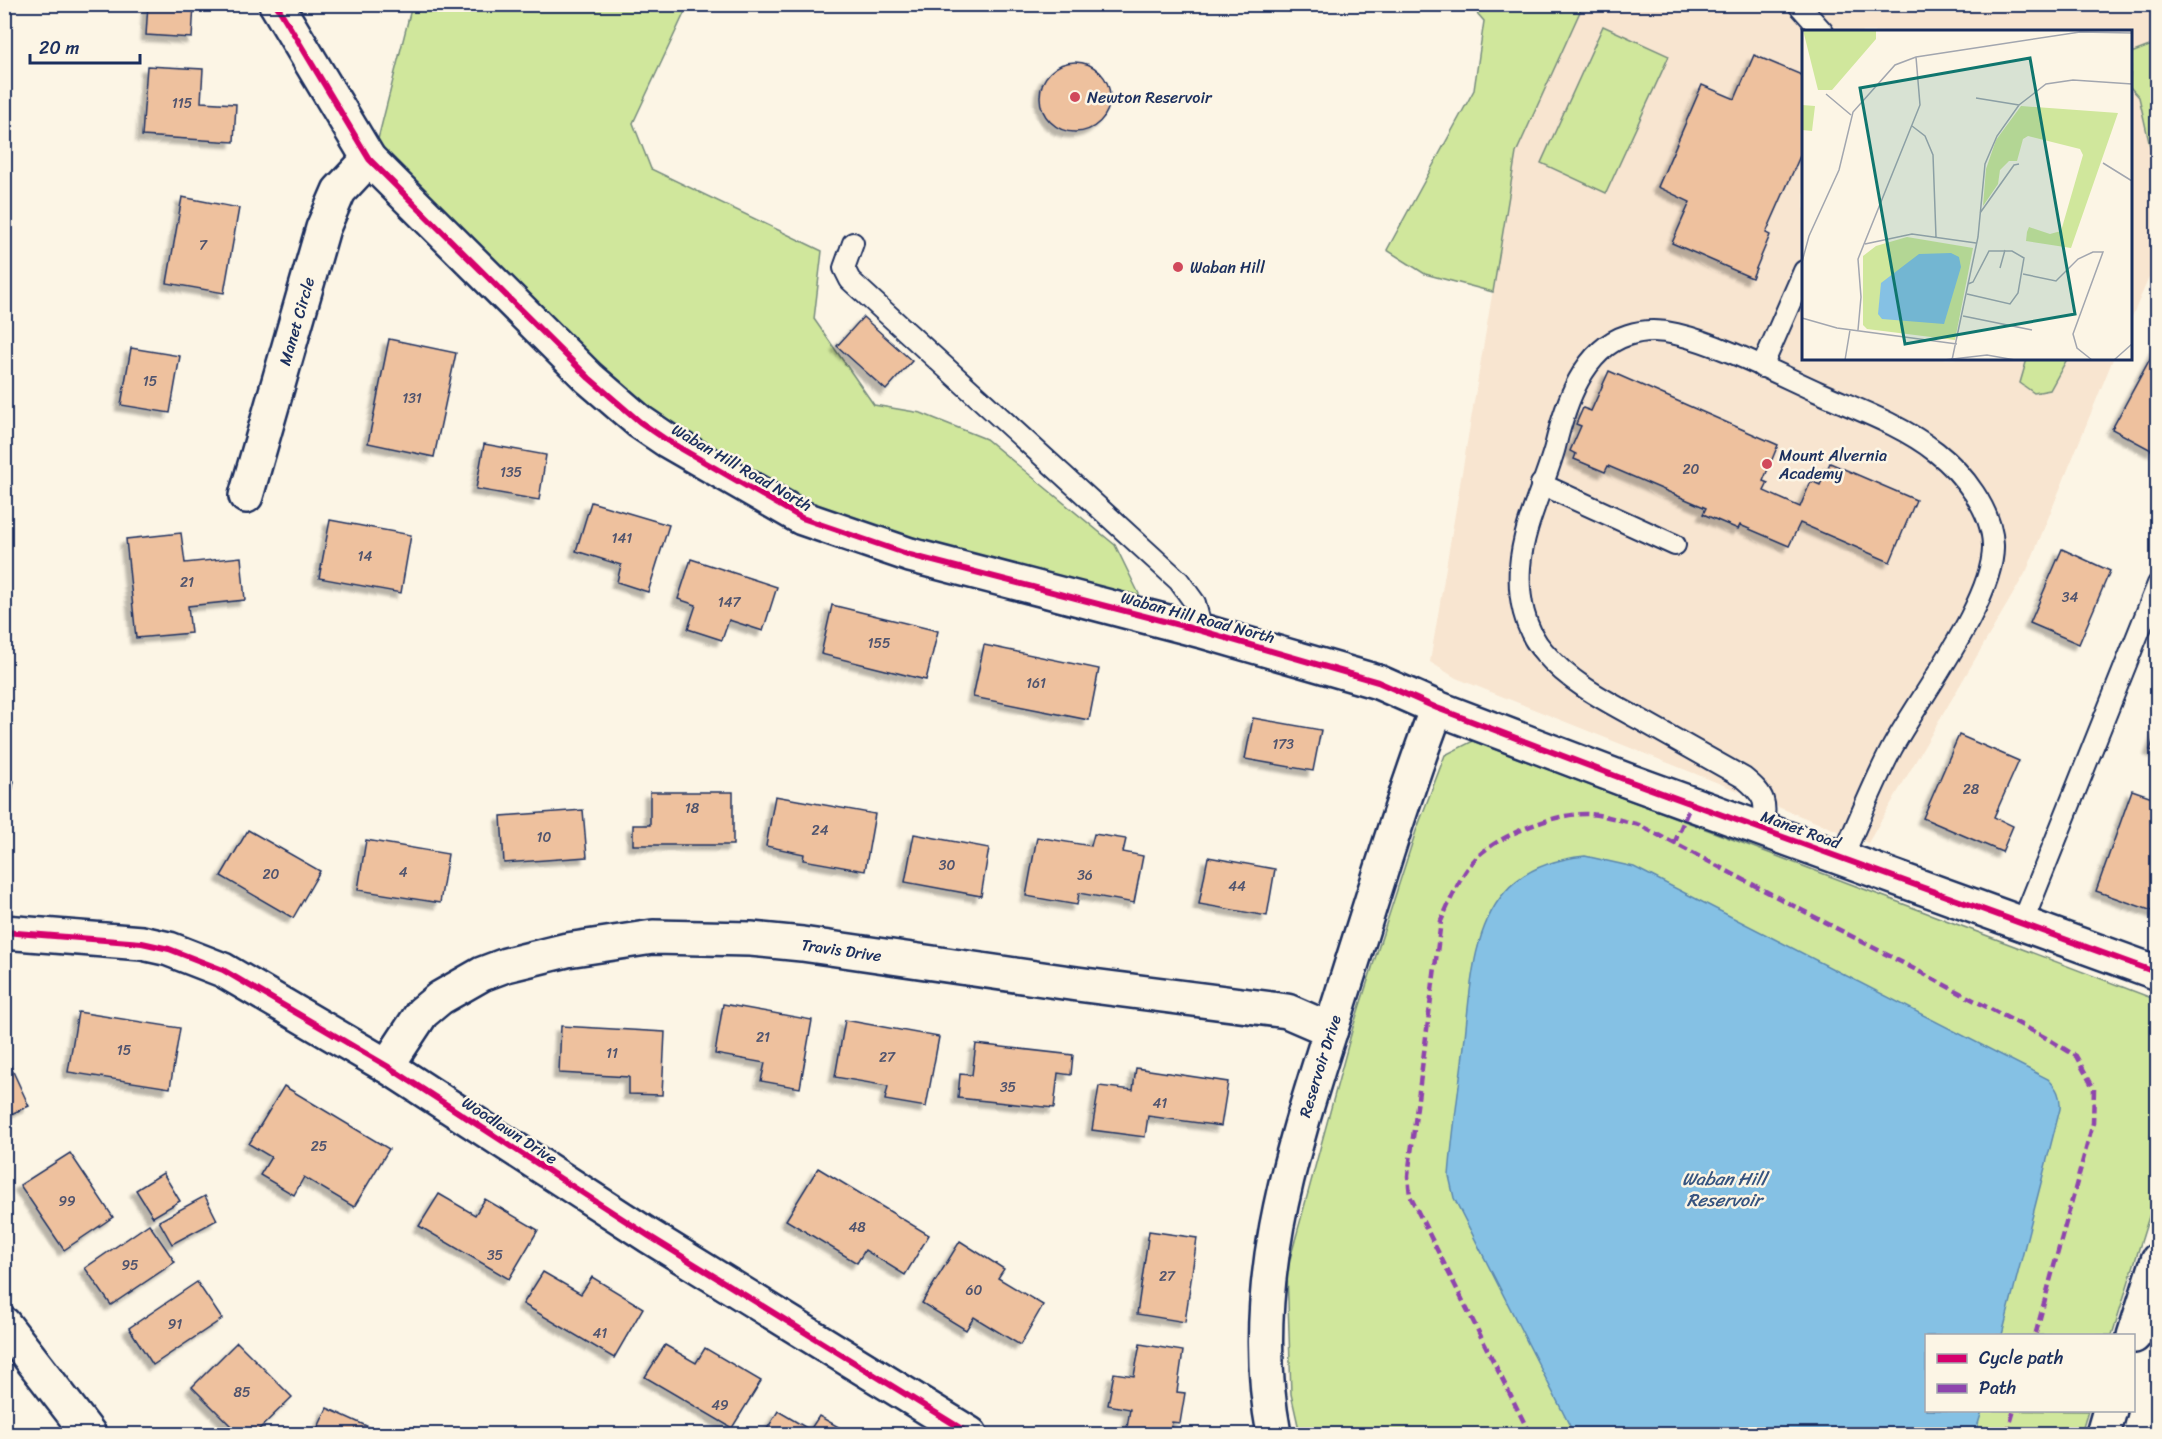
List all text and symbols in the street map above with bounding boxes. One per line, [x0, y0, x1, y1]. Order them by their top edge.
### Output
scale bar [30, 27, 140, 65]
inset map [1802, 30, 2132, 360]
text: 20 m [39, 32, 79, 64]
place label: Newton Reservoir [1087, 83, 1213, 112]
marker: Newton Reservoir [1068, 90, 1082, 104]
house number: 115 [172, 91, 193, 116]
house number: 7 [199, 233, 208, 258]
place label: Waban Hill [1190, 253, 1265, 282]
marker: Waban Hill [1171, 260, 1185, 274]
street label: Manet Circle [270, 274, 323, 369]
house number: 15 [143, 369, 158, 394]
house number: 131 [402, 386, 422, 411]
street label: Waban Hill Road North [666, 415, 818, 520]
place label: Mount Alvernia Academy [1778, 441, 1887, 488]
house number: 20 [1683, 457, 1700, 482]
marker: Mount Alvernia Academy [1760, 457, 1774, 471]
house number: 135 [500, 460, 523, 485]
house number: 141 [612, 526, 632, 551]
house number: 14 [358, 544, 373, 569]
house number: 21 [180, 570, 194, 595]
street label: Waban Hill Road North [1118, 583, 1278, 652]
house number: 34 [2062, 585, 2078, 610]
house number: 147 [718, 590, 741, 615]
house number: 155 [867, 631, 891, 656]
house number: 161 [1026, 671, 1046, 696]
house number: 173 [1272, 732, 1294, 757]
house number: 28 [1963, 777, 1980, 802]
house number: 18 [685, 796, 700, 821]
street label: Manet Road [1757, 802, 1846, 858]
house number: 24 [812, 818, 829, 843]
house number: 10 [537, 825, 552, 850]
house number: 30 [939, 853, 955, 878]
house number: 4 [399, 860, 408, 885]
house number: 20 [263, 862, 280, 887]
house number: 36 [1077, 863, 1093, 888]
house number: 44 [1228, 874, 1246, 899]
street label: Travis Drive [799, 930, 884, 970]
street label: Reservoir Drive [1290, 1011, 1350, 1121]
house number: 21 [756, 1025, 770, 1050]
house number: 15 [117, 1038, 132, 1063]
house number: 11 [606, 1041, 618, 1066]
house number: 27 [879, 1045, 896, 1070]
house number: 35 [1000, 1075, 1017, 1100]
street label: Woodlawn Drive [456, 1088, 564, 1172]
house number: 41 [1153, 1091, 1167, 1116]
house number: 25 [311, 1134, 328, 1159]
water label: Waban Hill Reservoir [1682, 1163, 1770, 1216]
house number: 99 [58, 1189, 76, 1214]
house number: 48 [848, 1215, 866, 1240]
house number: 35 [487, 1243, 504, 1268]
house number: 95 [121, 1253, 139, 1278]
house number: 27 [1159, 1264, 1176, 1289]
house number: 60 [966, 1278, 983, 1303]
house number: 91 [168, 1312, 182, 1337]
house number: 41 [593, 1321, 607, 1346]
legend [1925, 1334, 2135, 1412]
text: Cycle path [1979, 1342, 2063, 1374]
text: Path [1979, 1372, 2016, 1404]
house number: 85 [234, 1380, 251, 1405]
house number: 49 [711, 1393, 729, 1418]

